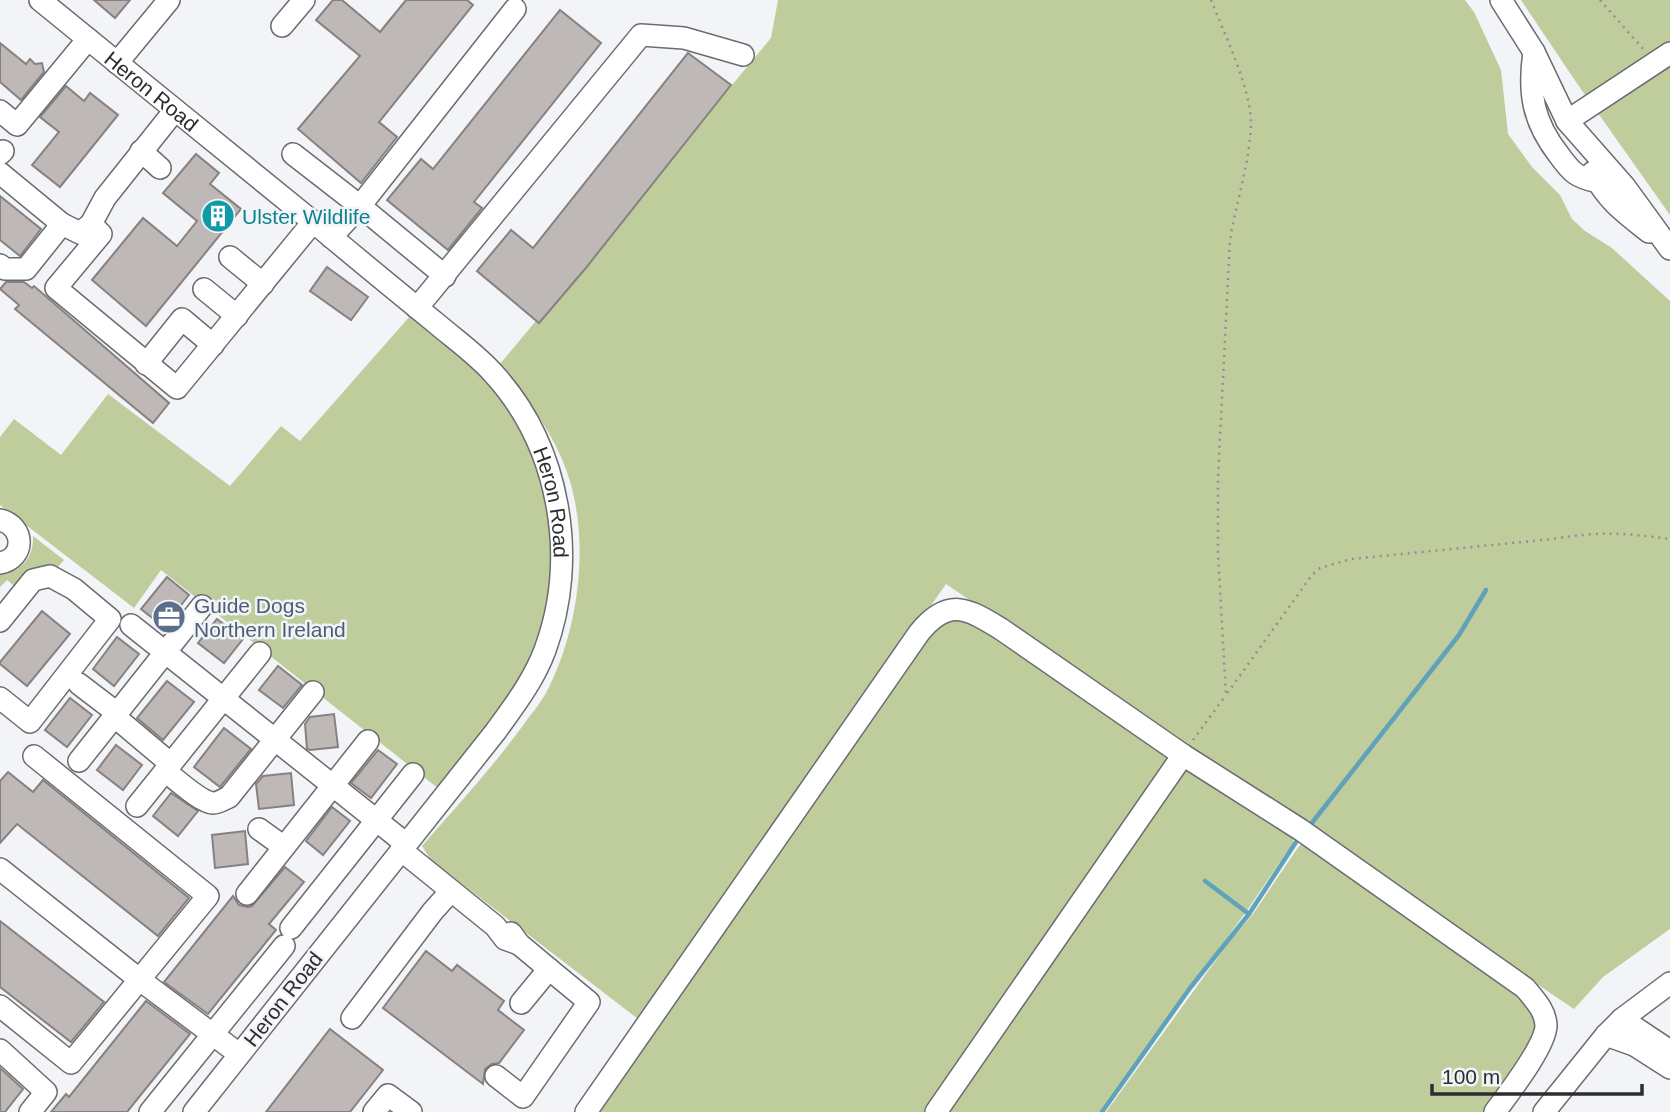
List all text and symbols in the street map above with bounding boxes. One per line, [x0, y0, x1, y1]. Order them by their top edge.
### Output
street label: Heron Road [100, 46, 203, 135]
building icon: Ulster Wildlife [199, 197, 237, 235]
place label: Ulster Wildlife [242, 205, 370, 228]
street label: Heron Road [529, 443, 573, 558]
place label: Guide Dogs Northern Ireland [194, 594, 346, 641]
office icon: Guide Dogs Northern Ireland [150, 598, 188, 636]
street label: Heron Road [239, 947, 327, 1051]
scale bar [1432, 1052, 1642, 1096]
text: 100 m [1442, 1065, 1500, 1088]

